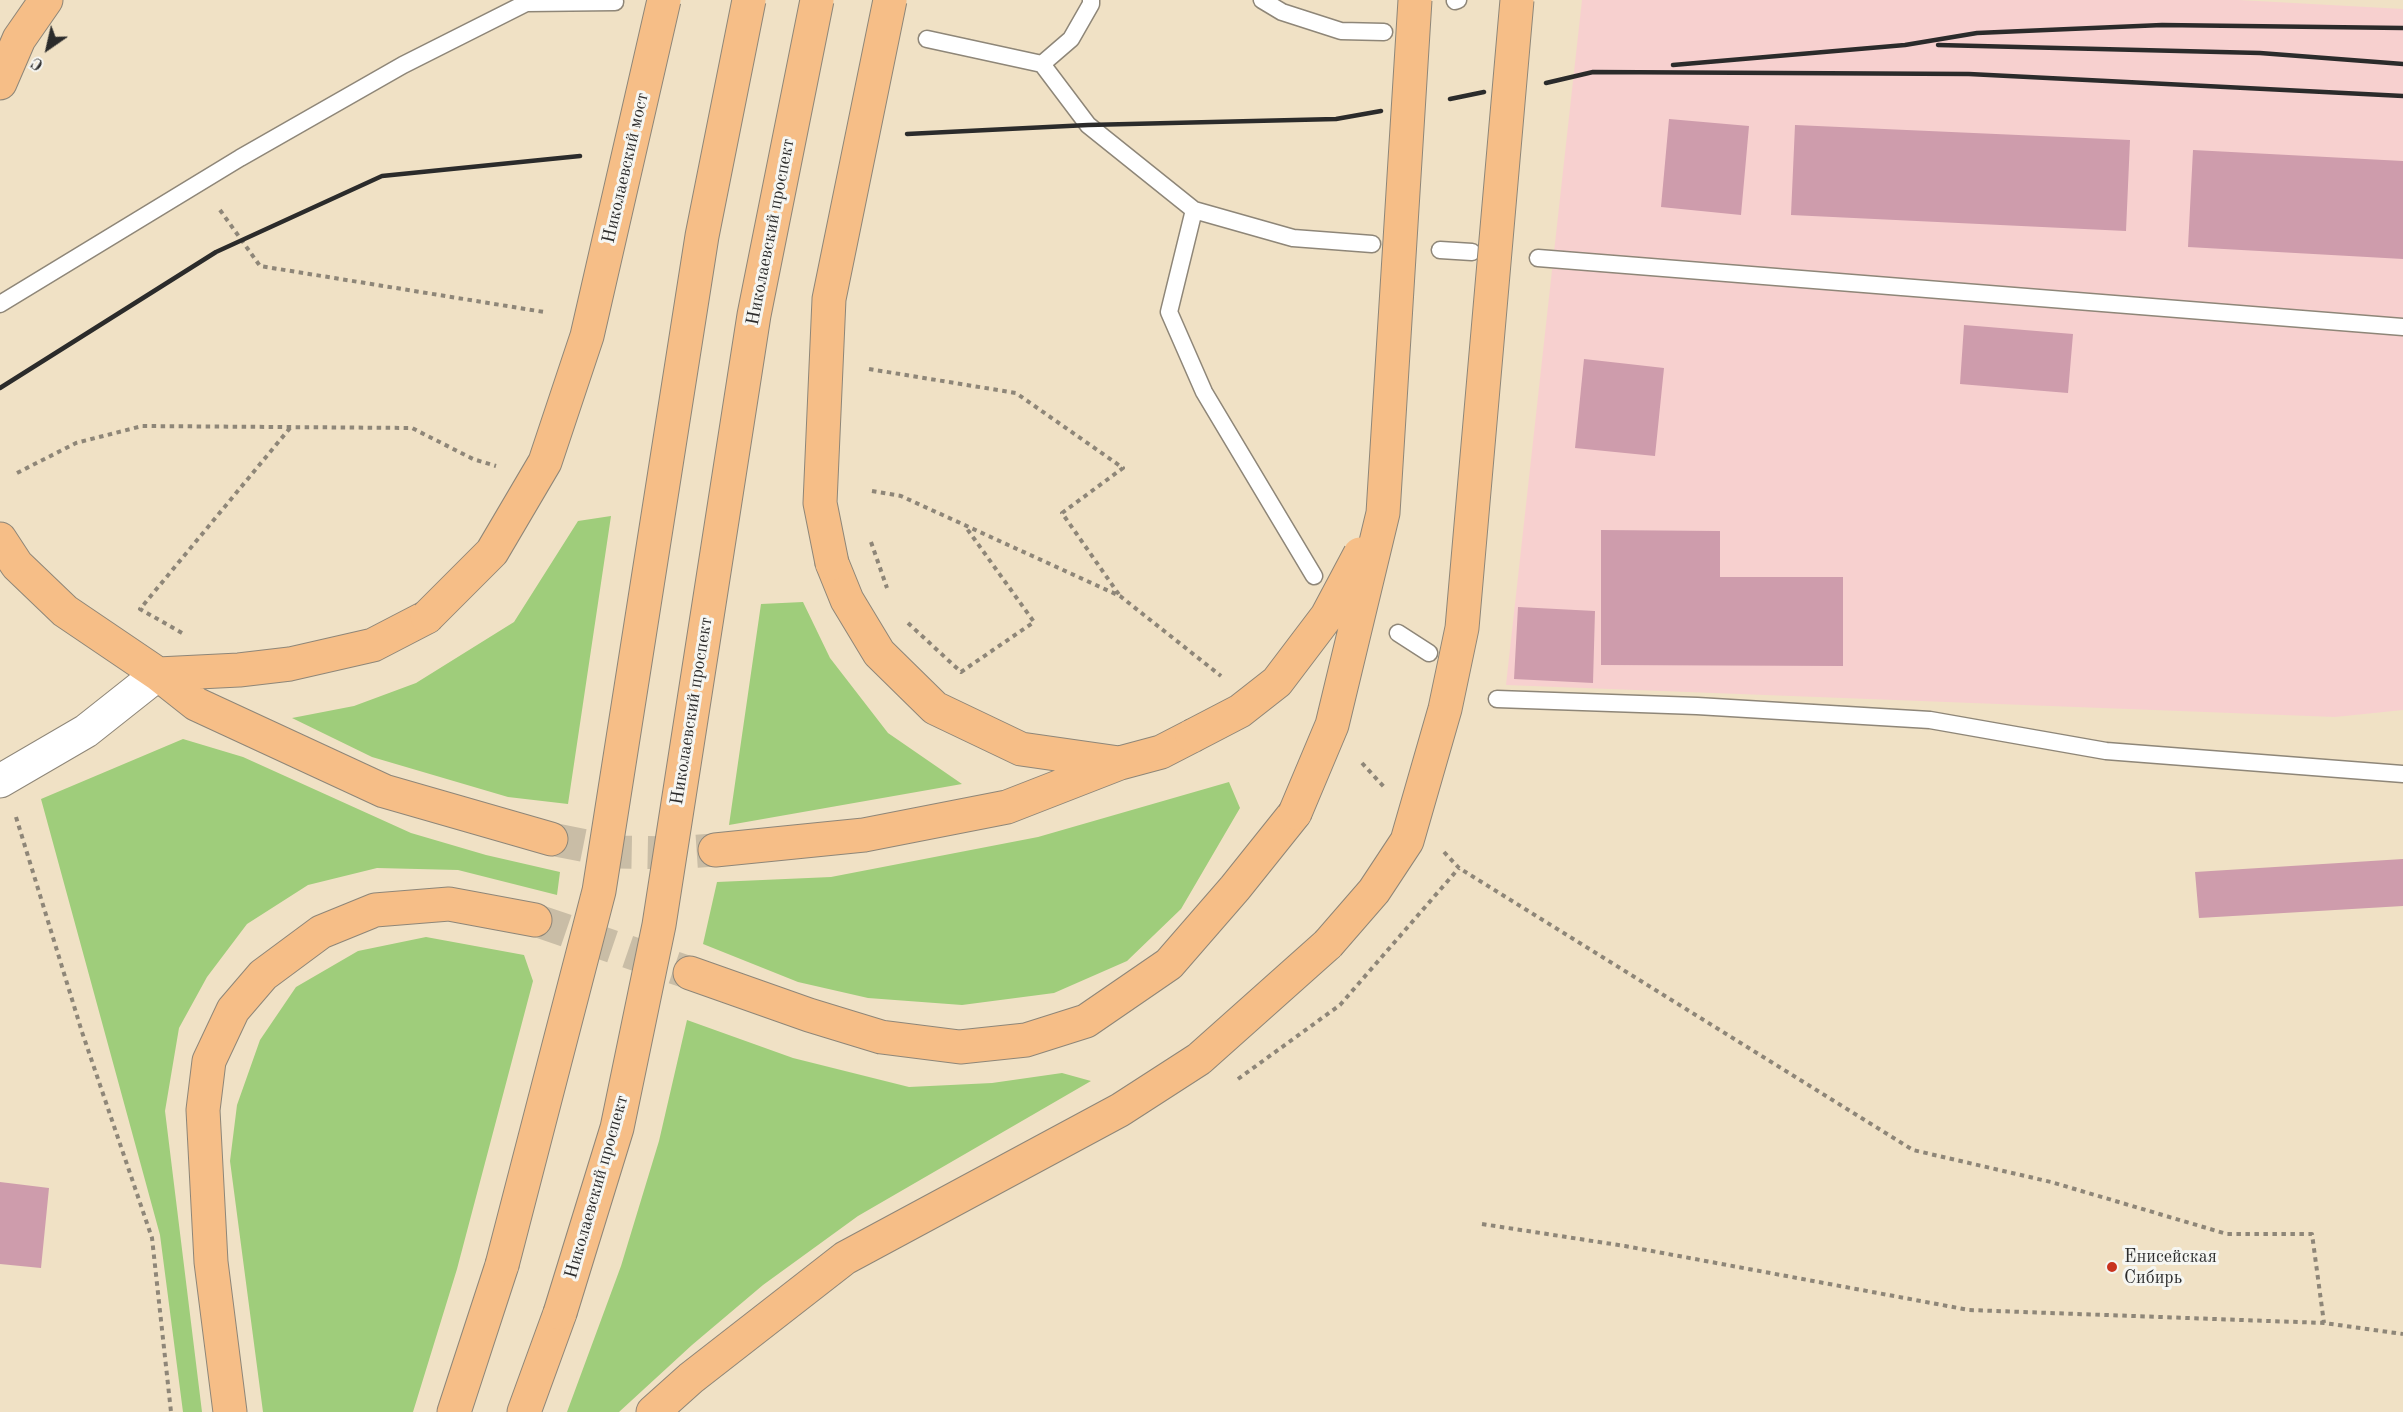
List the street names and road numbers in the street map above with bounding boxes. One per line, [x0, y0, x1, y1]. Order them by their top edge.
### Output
street label: Николаевский мост [598, 91, 654, 245]
street label: Николаевский проспект [742, 137, 800, 327]
street label: Николаевский проспект [666, 616, 718, 806]
street label: Николаевский проспект [560, 1093, 634, 1281]

